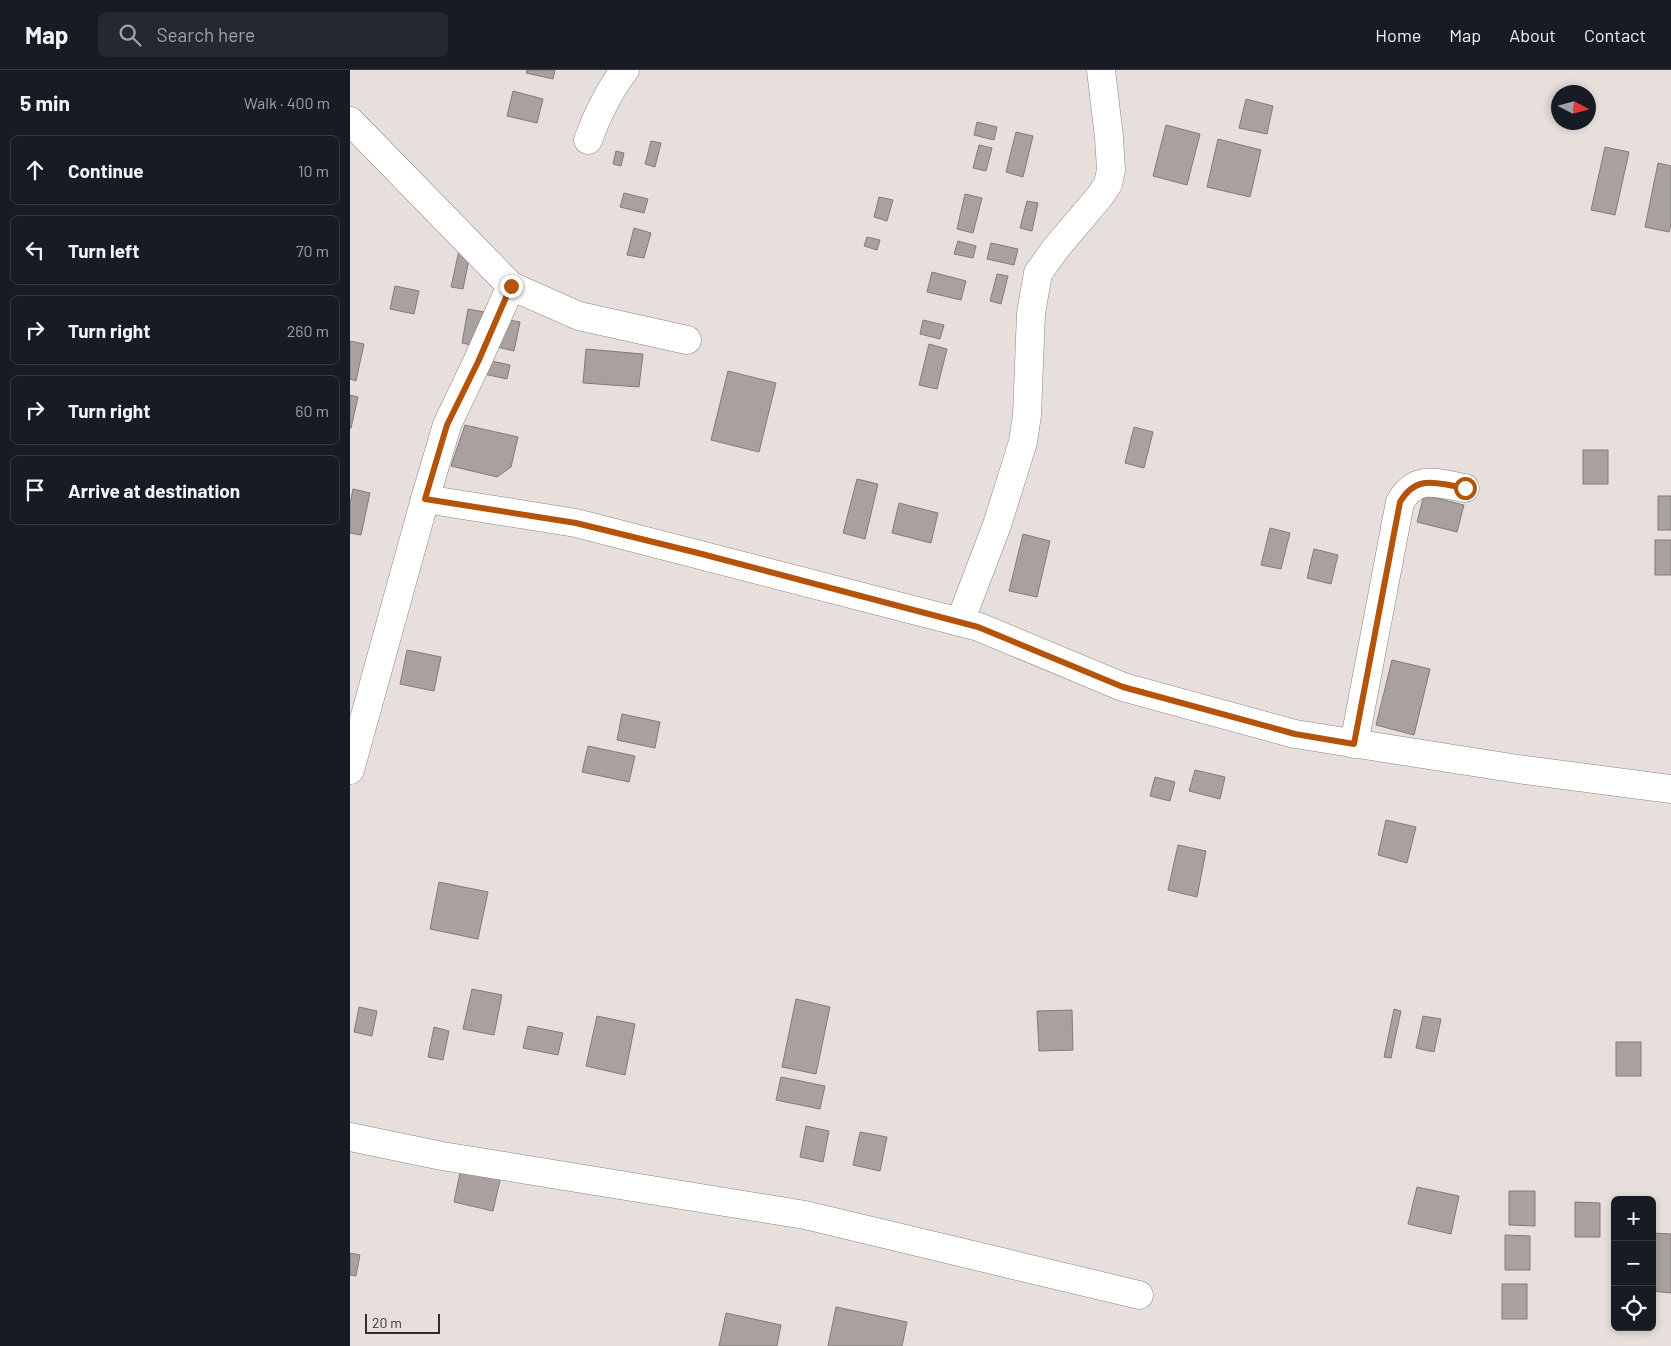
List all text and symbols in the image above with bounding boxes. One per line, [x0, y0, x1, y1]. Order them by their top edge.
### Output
search box [98, 12, 448, 57]
text: Map [25, 20, 68, 49]
icon: search [116, 21, 144, 49]
text: Search here [156, 23, 255, 46]
text: Home [1375, 24, 1421, 46]
text: Map [1449, 24, 1481, 46]
text: About [1509, 24, 1556, 46]
text: Contact [1584, 24, 1646, 46]
north arrow [1551, 85, 1596, 130]
text: 5 min [20, 90, 70, 115]
text: Walk · 400 m [244, 93, 330, 112]
icon: ahead [21, 156, 49, 184]
text: Continue [68, 159, 144, 182]
text: 10 m [298, 161, 329, 180]
icon: left [21, 236, 49, 264]
text: Turn left [68, 239, 139, 262]
text: 70 m [296, 241, 329, 260]
route end [500, 275, 523, 298]
icon: right [21, 316, 49, 344]
text: Turn right [68, 319, 150, 342]
text: 260 m [287, 321, 329, 340]
icon: right [21, 396, 49, 424]
text: Turn right [68, 399, 150, 422]
text: 60 m [295, 401, 329, 420]
icon: arrive [21, 476, 49, 504]
route start [1454, 477, 1477, 500]
text: Arrive at destination [68, 479, 240, 502]
map controls [1611, 1196, 1656, 1331]
button: + [1611, 1196, 1656, 1241]
button: − [1611, 1241, 1656, 1286]
button: locate [1611, 1286, 1656, 1331]
scale bar [365, 1311, 440, 1334]
text: 20 m [372, 1314, 402, 1331]

